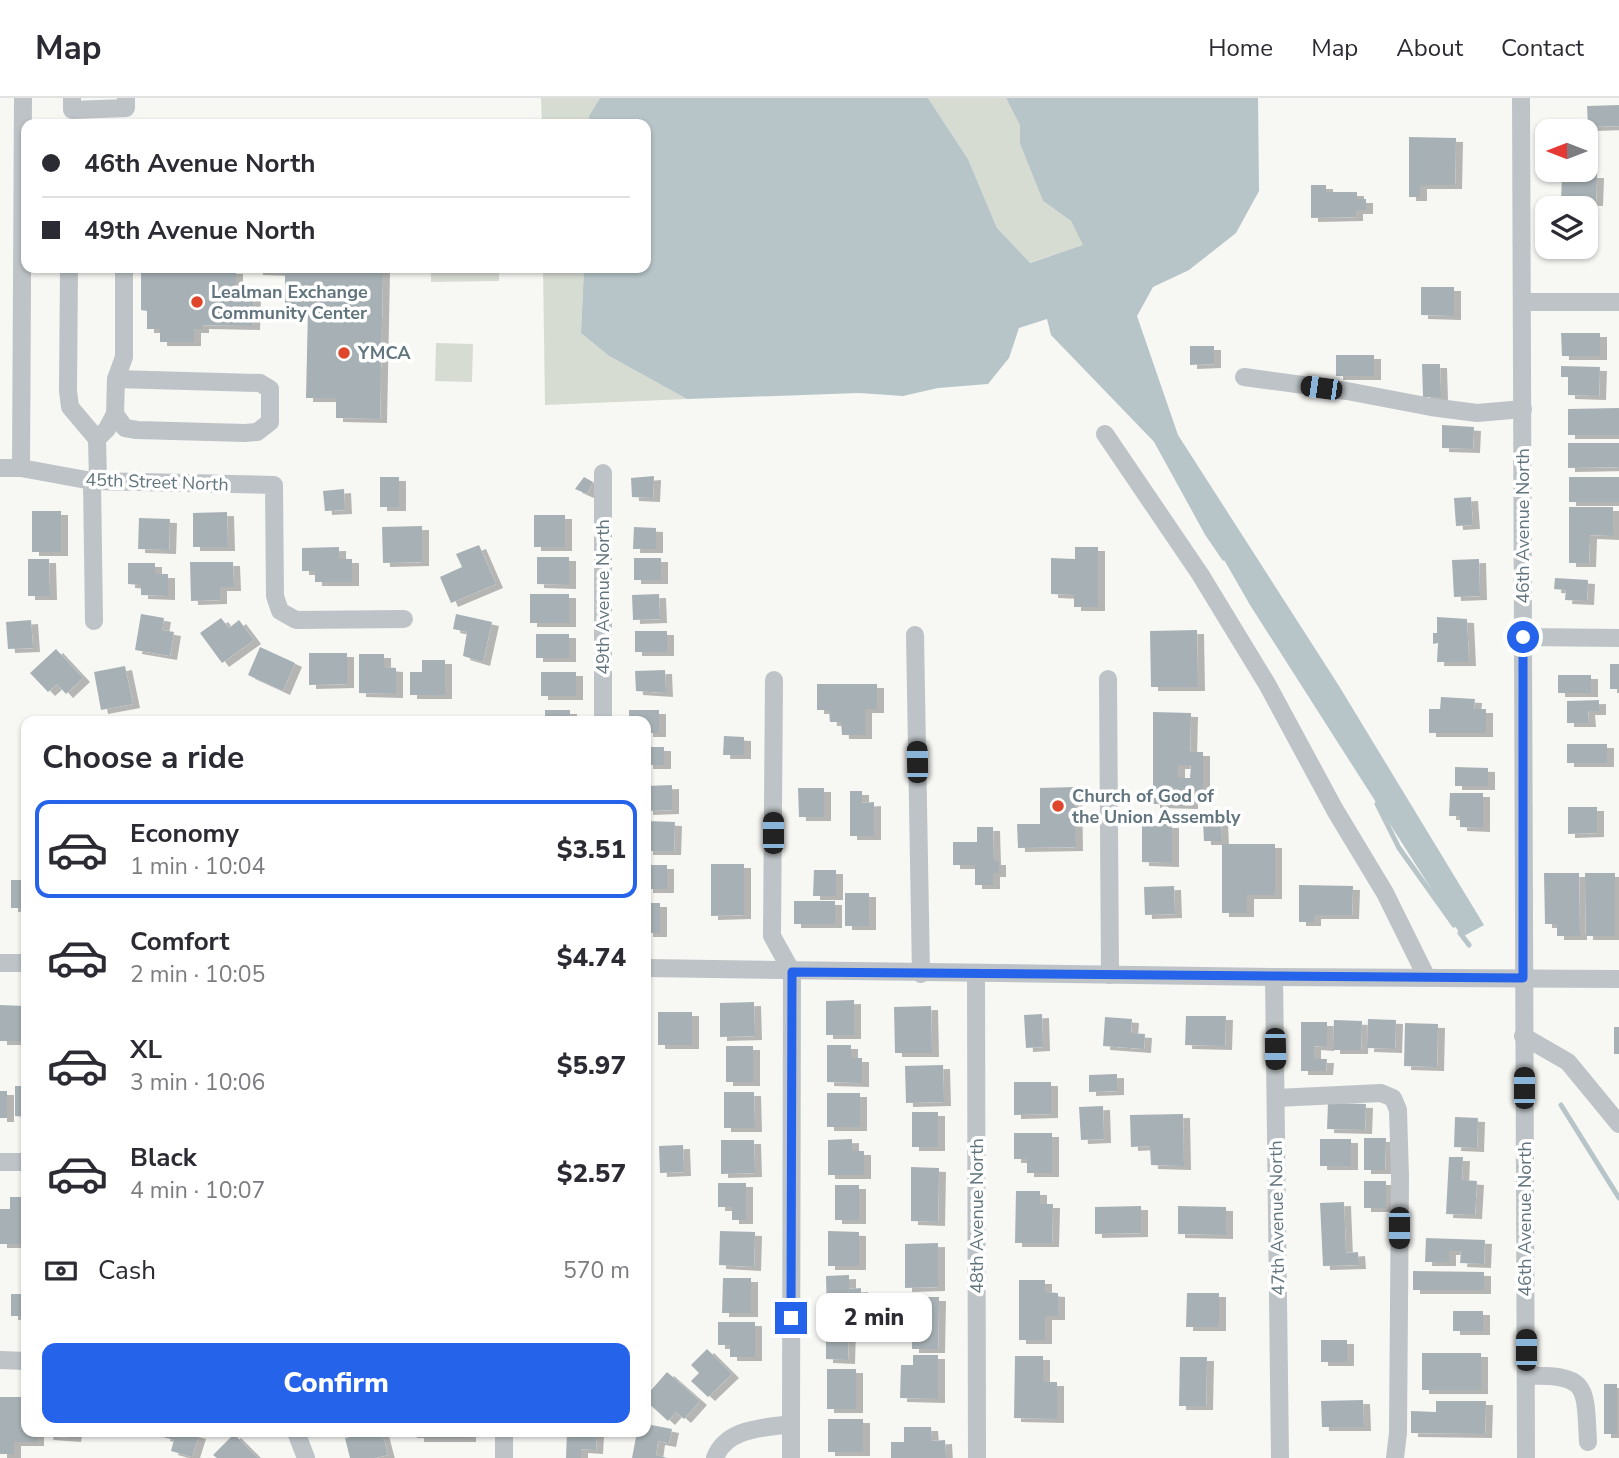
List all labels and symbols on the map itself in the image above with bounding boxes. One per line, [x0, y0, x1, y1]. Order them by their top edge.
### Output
north arrow [1535, 119, 1598, 182]
place label: Lealman Exchange Community Center [211, 280, 368, 325]
marker: Lealman Exchange Community Center [189, 294, 205, 310]
place label: YMCA [357, 341, 411, 365]
marker: YMCA [336, 345, 352, 361]
car [1299, 375, 1344, 401]
street label: 46th Avenue North [1511, 448, 1535, 604]
street label: 45th Street North [85, 468, 229, 496]
street label: 49th Avenue North [591, 519, 615, 675]
route start [1507, 621, 1539, 653]
car [907, 741, 928, 783]
place label: Church of God of the Union Assembly [1072, 784, 1241, 829]
marker: Church of God of the Union Assembly [1050, 798, 1066, 814]
car [763, 812, 784, 854]
car [1265, 1028, 1286, 1070]
car [1514, 1067, 1535, 1109]
street label: 48th Avenue North [965, 1138, 989, 1294]
street label: 47th Avenue North [1264, 1140, 1290, 1296]
street label: 46th Avenue North [1513, 1141, 1537, 1297]
car [1389, 1207, 1410, 1249]
callout: 2 min [816, 1294, 931, 1342]
route end [775, 1302, 807, 1334]
car [1516, 1329, 1537, 1371]

